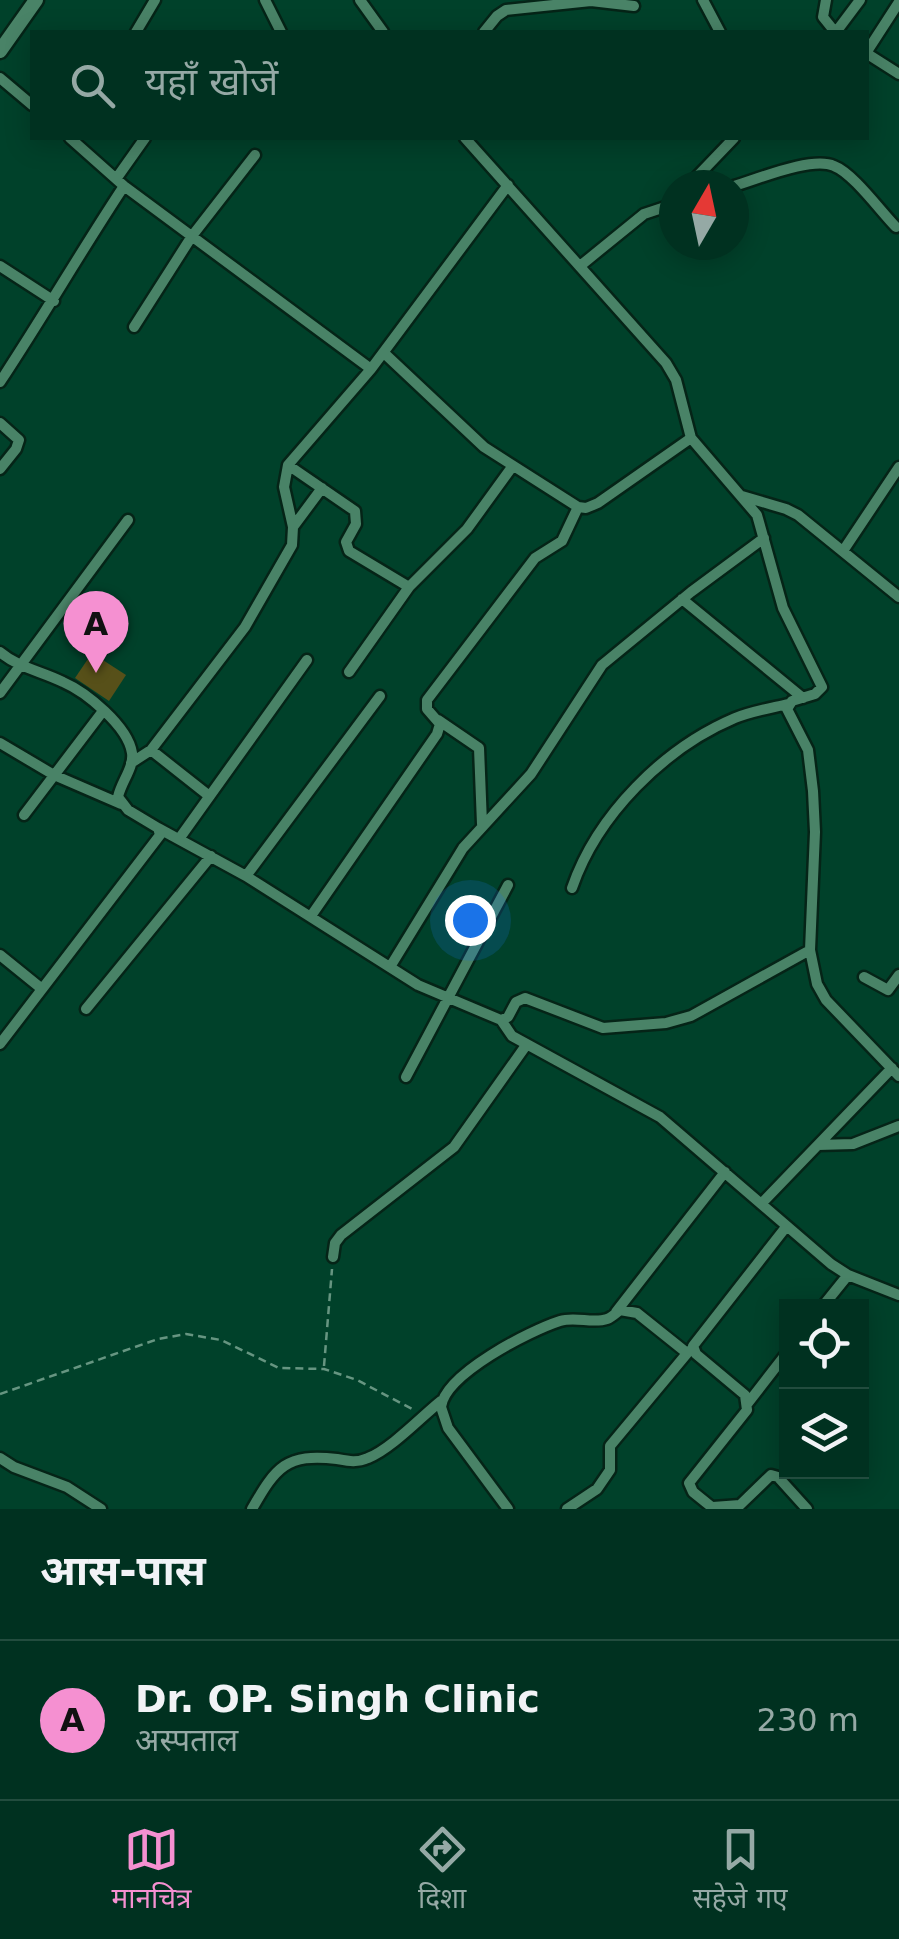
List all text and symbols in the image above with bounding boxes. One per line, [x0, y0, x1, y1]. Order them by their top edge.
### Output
search box [30, 30, 869, 140]
icon: search [65, 58, 120, 113]
text: यहाँ खोजें [145, 60, 278, 104]
north arrow [659, 170, 749, 260]
pin: A [64, 590, 128, 673]
your location [445, 895, 496, 946]
map controls [779, 1299, 869, 1479]
button: locate [779, 1299, 869, 1389]
button: layers [779, 1389, 869, 1479]
text: आस-पास [40, 1546, 206, 1595]
text: Dr. OP. Singh Clinic [135, 1677, 540, 1721]
text: A [60, 1701, 85, 1739]
text: 230 m [757, 1701, 859, 1739]
text: अस्पताल [135, 1721, 238, 1759]
tab: मानचित्र [112, 1822, 192, 1919]
tab: दिशा [415, 1822, 470, 1919]
tab: सहेजे गए [693, 1822, 787, 1919]

